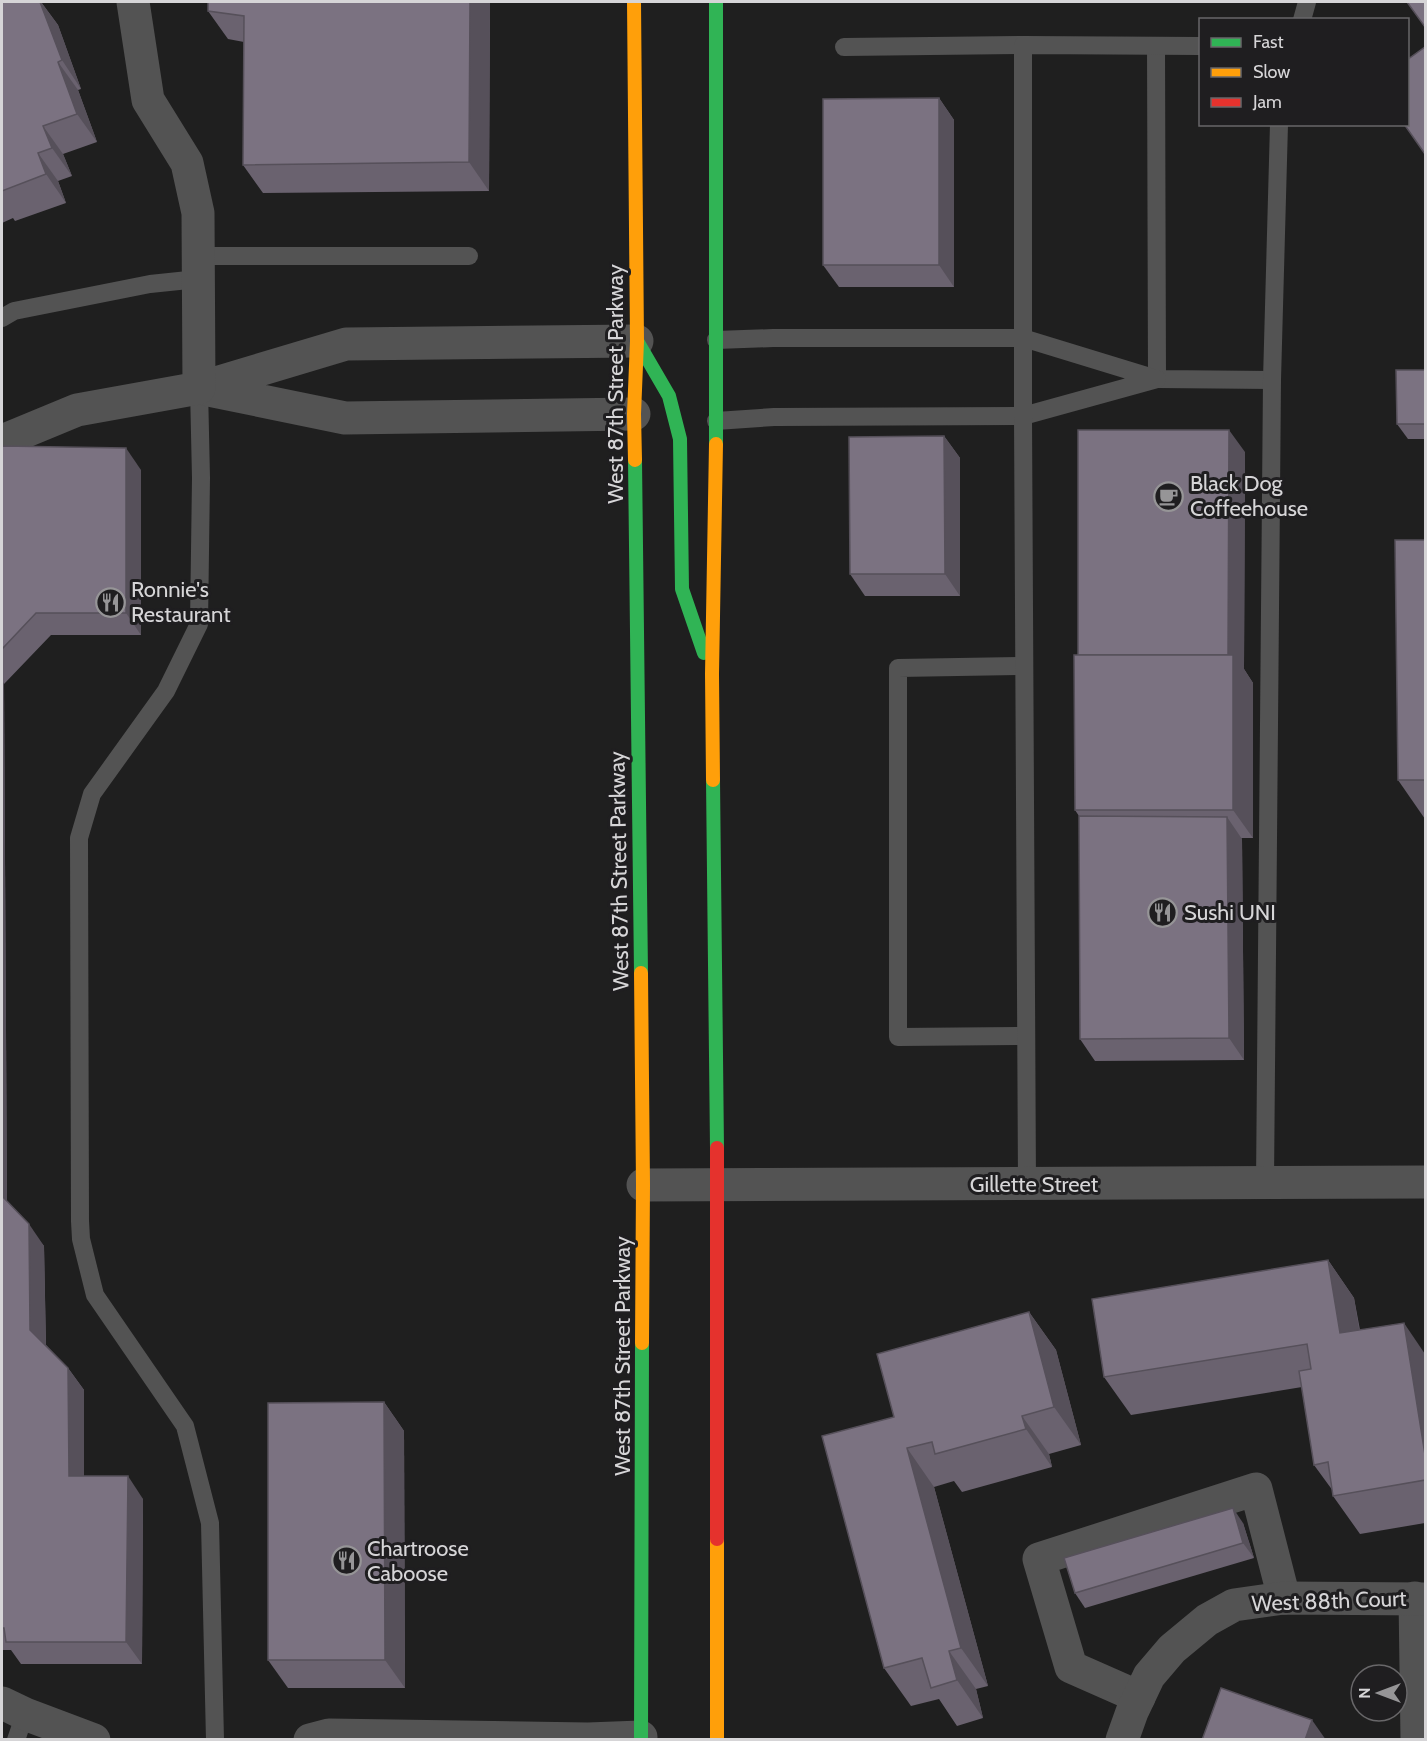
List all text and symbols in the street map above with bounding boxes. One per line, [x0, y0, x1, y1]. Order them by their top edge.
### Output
legend [1199, 18, 1409, 126]
text: Fast [1253, 31, 1284, 53]
text: Slow [1253, 61, 1290, 83]
text: Jam [1252, 91, 1282, 113]
street label: West 87th Street Parkway [602, 264, 629, 504]
place label: Black Dog Coffeehouse [1190, 470, 1308, 522]
cafe icon: Black Dog Coffeehouse [1153, 480, 1185, 512]
place label: Ronnie's Restaurant [131, 576, 231, 628]
restaurant icon: Ronnie's Restaurant [94, 586, 126, 618]
street label: West 87th Street Parkway [603, 751, 635, 991]
restaurant icon: Sushi UNI [1147, 896, 1179, 928]
place label: Sushi UNI [1184, 899, 1276, 926]
street label: Gillette Street [970, 1171, 1099, 1198]
street label: West 87th Street Parkway [609, 1236, 636, 1476]
place label: Chartroose Caboose [367, 1535, 469, 1587]
restaurant icon: Chartroose Caboose [330, 1545, 362, 1577]
street label: West 88th Court [1251, 1585, 1407, 1617]
north arrow [1349, 1663, 1409, 1723]
text: N [1355, 1687, 1374, 1699]

